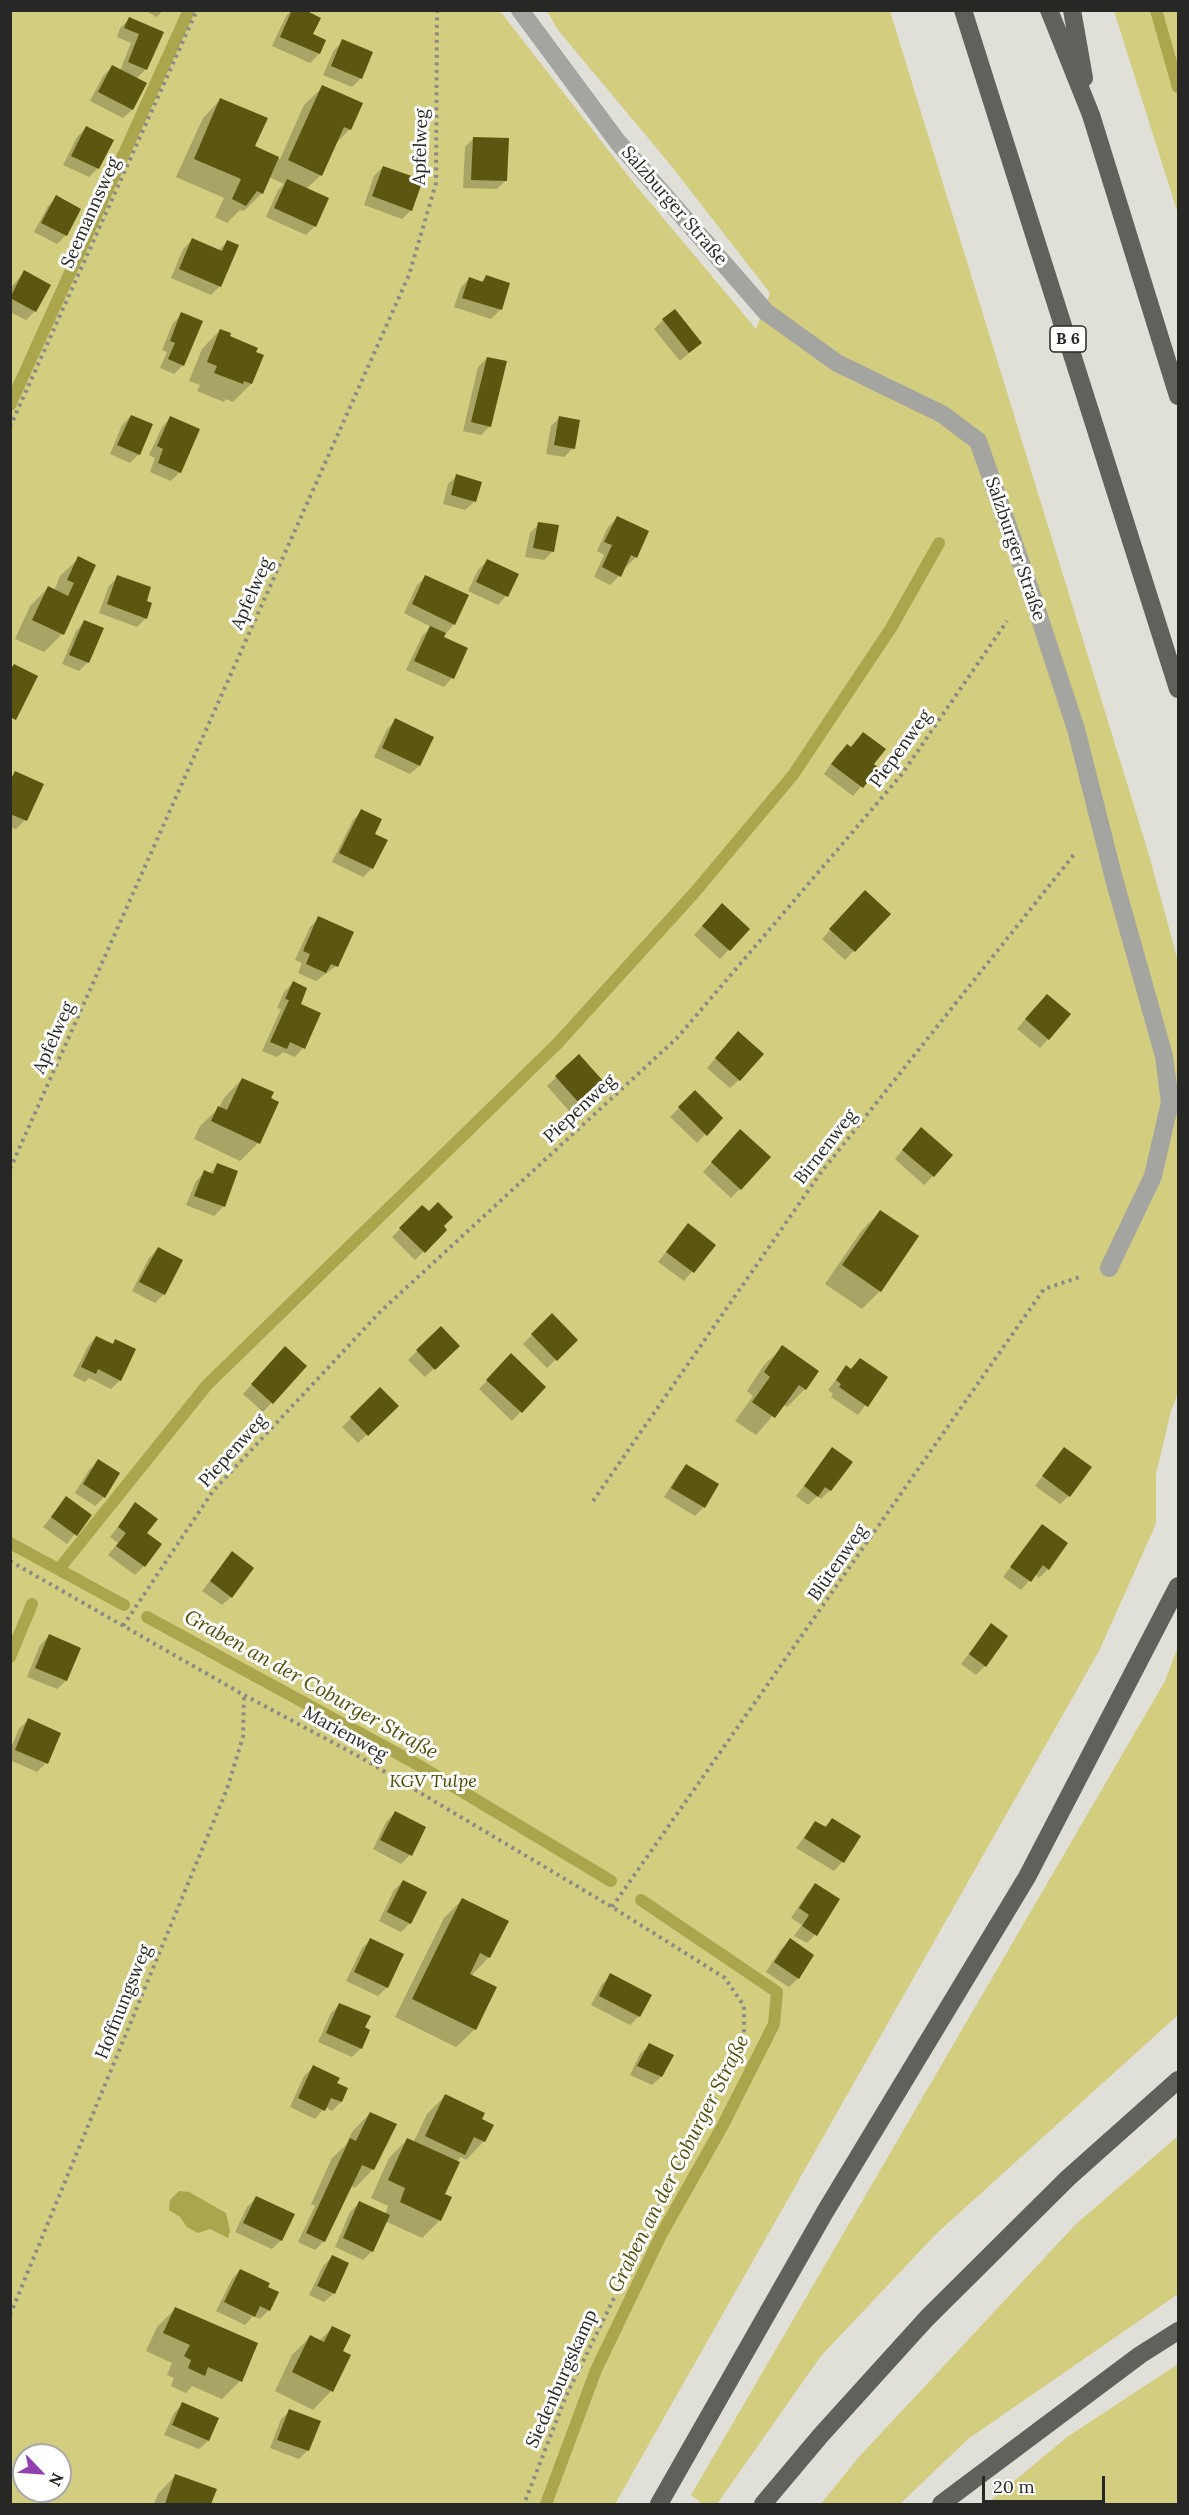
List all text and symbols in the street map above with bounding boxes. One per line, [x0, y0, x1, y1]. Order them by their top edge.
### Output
street label: Apfelweg [409, 108, 433, 186]
street label: Salzburger Straße [616, 142, 732, 270]
street label: Seemannsweg [57, 154, 125, 272]
road number: B 6 [1050, 326, 1086, 352]
street label: Salzburger Straße [980, 474, 1050, 624]
street label: Apfelweg [227, 555, 277, 633]
street label: Piepenweg [866, 706, 936, 792]
street label: Apfelweg [29, 999, 79, 1077]
street label: Piepenweg [539, 1070, 621, 1148]
street label: Birnenweg [790, 1105, 862, 1189]
street label: Piepenweg [195, 1410, 271, 1492]
street label: Blütenweg [804, 1521, 872, 1605]
water label: Graben an der Coburger Straße [180, 1605, 442, 1765]
street label: Marienweg [299, 1702, 391, 1766]
park label: KGV Tulpe [389, 1771, 477, 1793]
street label: Hoffnungsweg [91, 1942, 157, 2062]
water label: Graben an der Coburger Straße [603, 2031, 755, 2297]
street label: Siedenburgskamp [522, 2306, 602, 2452]
north arrow [12, 2443, 72, 2503]
scale bar [985, 2464, 1108, 2502]
text: N [45, 2470, 68, 2490]
text: 20 m [993, 2475, 1035, 2498]

